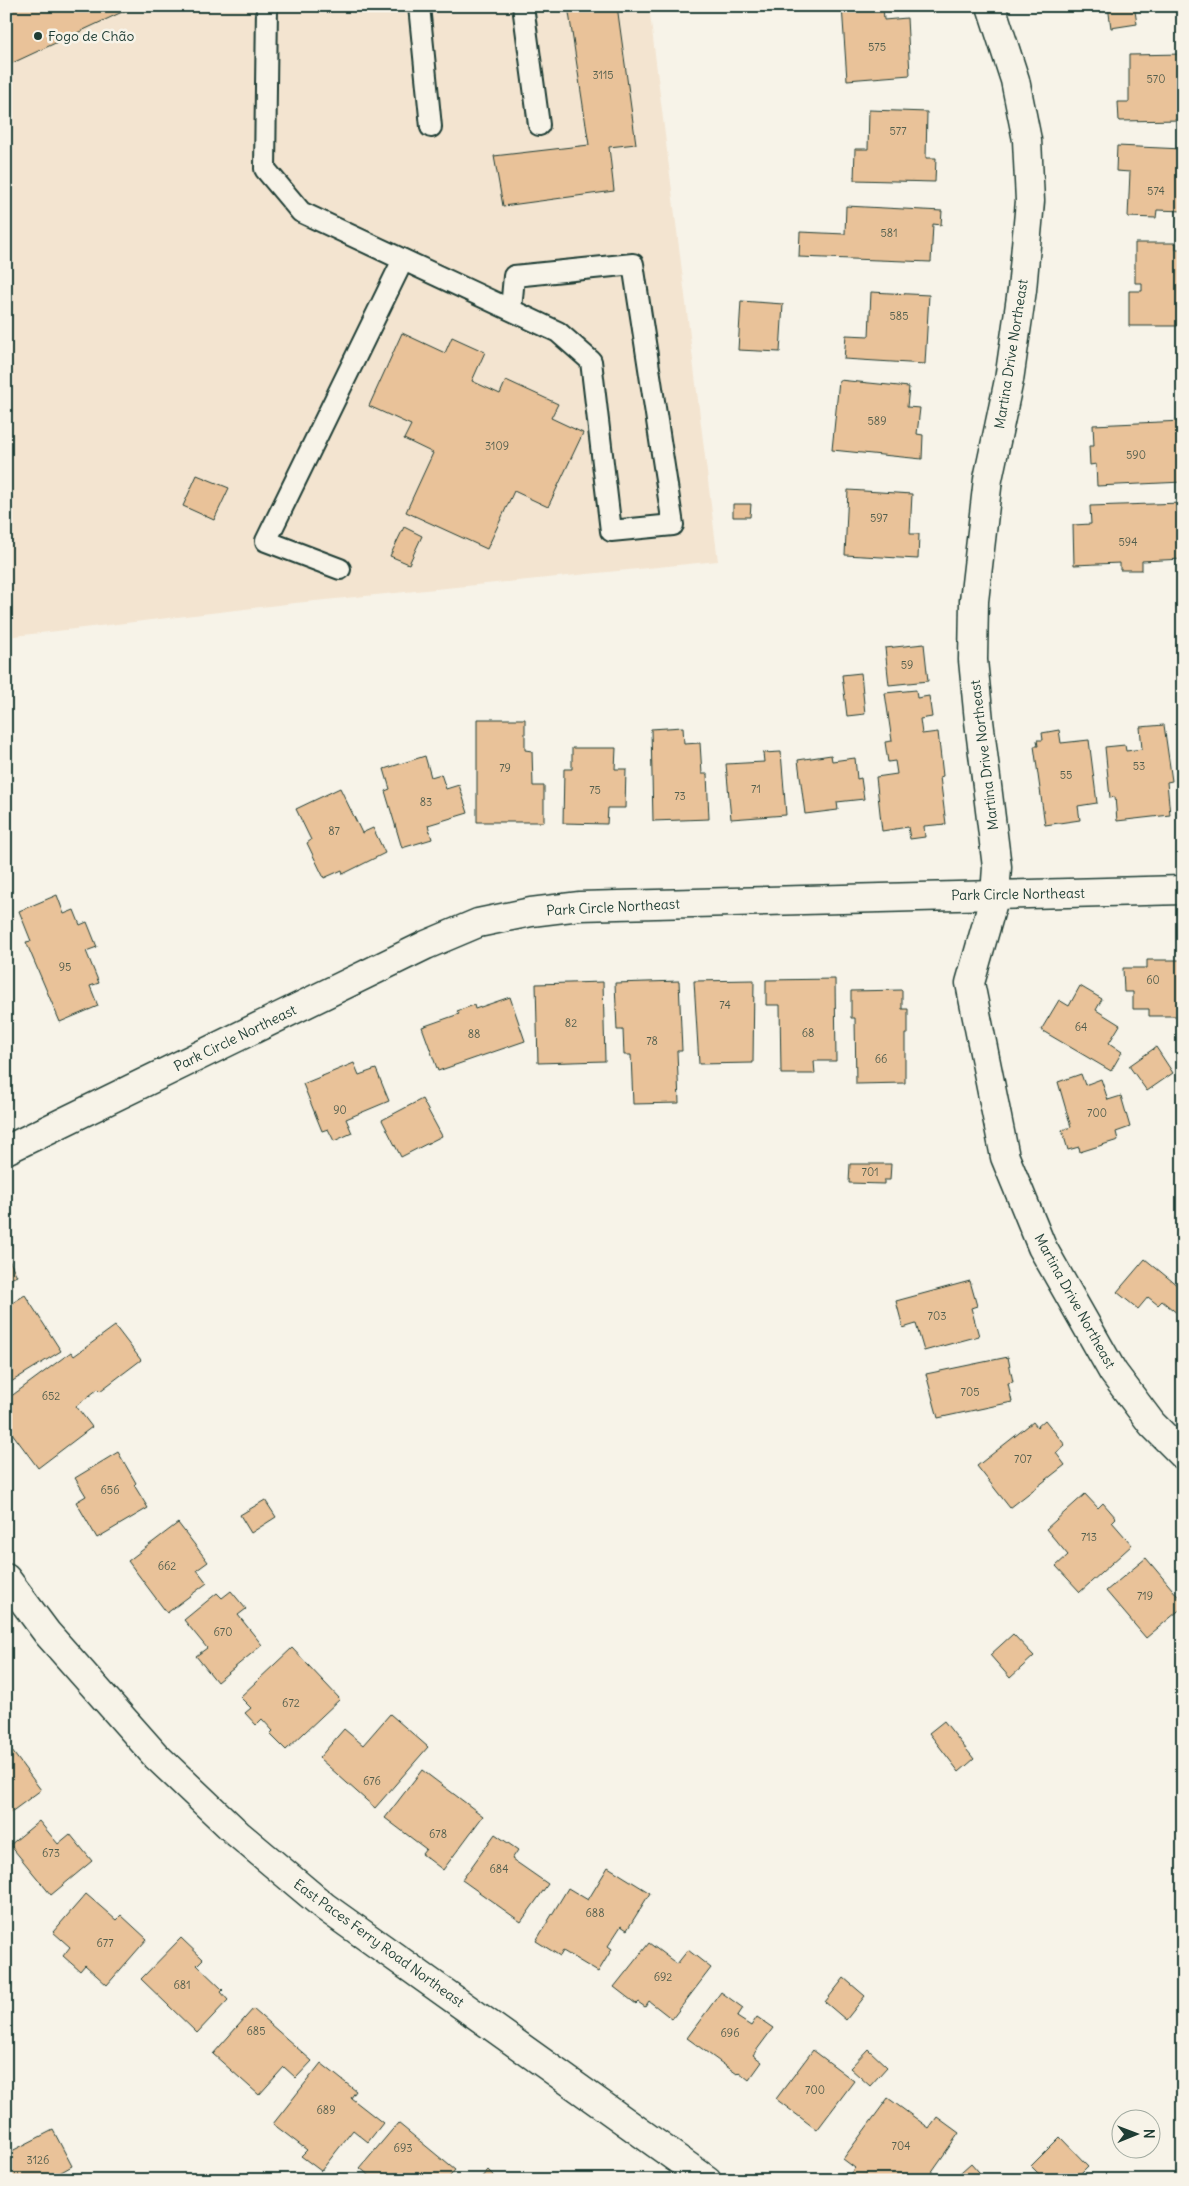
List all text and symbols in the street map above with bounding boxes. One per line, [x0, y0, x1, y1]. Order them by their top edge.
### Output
place label: Fogo de Chão [48, 27, 134, 45]
marker: Fogo de Chão [32, 30, 44, 42]
house number: 575 [868, 40, 886, 54]
house number: 3115 [592, 68, 614, 82]
house number: 570 [1147, 72, 1165, 86]
house number: 577 [889, 124, 907, 138]
house number: 574 [1147, 184, 1165, 198]
house number: 581 [880, 226, 898, 240]
street label: Martina Drive Northeast [990, 278, 1032, 430]
house number: 585 [890, 309, 909, 323]
house number: 589 [868, 414, 887, 428]
house number: 3109 [485, 439, 509, 453]
house number: 590 [1126, 448, 1146, 462]
house number: 597 [870, 511, 889, 525]
house number: 594 [1118, 535, 1138, 549]
house number: 59 [901, 658, 913, 672]
street label: Martina Drive Northeast [966, 679, 1002, 831]
house number: 53 [1133, 759, 1145, 773]
house number: 79 [499, 761, 511, 775]
house number: 55 [1060, 768, 1072, 782]
house number: 71 [751, 782, 761, 796]
house number: 75 [589, 783, 601, 797]
house number: 73 [674, 789, 686, 803]
house number: 83 [420, 795, 432, 809]
house number: 87 [328, 824, 340, 838]
street label: Park Circle Northeast [951, 884, 1085, 904]
street label: Park Circle Northeast [546, 894, 681, 919]
house number: 95 [59, 960, 71, 974]
house number: 60 [1146, 973, 1160, 987]
house number: 74 [719, 998, 731, 1012]
street label: Park Circle Northeast [171, 1000, 299, 1075]
house number: 82 [565, 1016, 577, 1030]
house number: 64 [1075, 1020, 1087, 1034]
house number: 68 [802, 1026, 814, 1040]
house number: 88 [468, 1027, 480, 1041]
house number: 78 [646, 1034, 658, 1048]
house number: 66 [875, 1052, 887, 1066]
house number: 90 [333, 1103, 347, 1117]
house number: 700 [1087, 1106, 1107, 1120]
house number: 701 [862, 1165, 879, 1179]
street label: Martina Drive Northeast [1030, 1230, 1120, 1372]
house number: 703 [928, 1309, 946, 1323]
house number: 705 [961, 1385, 979, 1399]
house number: 652 [42, 1389, 60, 1403]
house number: 707 [1014, 1452, 1033, 1466]
house number: 656 [100, 1483, 120, 1497]
house number: 713 [1081, 1530, 1097, 1544]
house number: 662 [158, 1559, 176, 1573]
house number: 719 [1137, 1589, 1153, 1603]
house number: 670 [214, 1625, 232, 1639]
house number: 672 [282, 1696, 300, 1710]
house number: 676 [363, 1774, 381, 1788]
house number: 678 [429, 1827, 447, 1841]
house number: 673 [42, 1846, 60, 1860]
house number: 684 [489, 1862, 509, 1876]
street label: East Paces Ferry Road Northeast [290, 1875, 468, 2011]
house number: 688 [585, 1906, 605, 1920]
house number: 677 [96, 1936, 114, 1950]
house number: 692 [654, 1970, 672, 1984]
house number: 681 [173, 1978, 191, 1992]
house number: 685 [246, 2024, 266, 2038]
house number: 696 [720, 2026, 740, 2040]
house number: 700 [805, 2083, 825, 2097]
house number: 689 [316, 2103, 336, 2117]
north arrow [1112, 2108, 1162, 2158]
text: N [1140, 2129, 1158, 2139]
house number: 704 [892, 2139, 911, 2153]
house number: 693 [394, 2141, 412, 2155]
house number: 3126 [27, 2153, 49, 2167]

